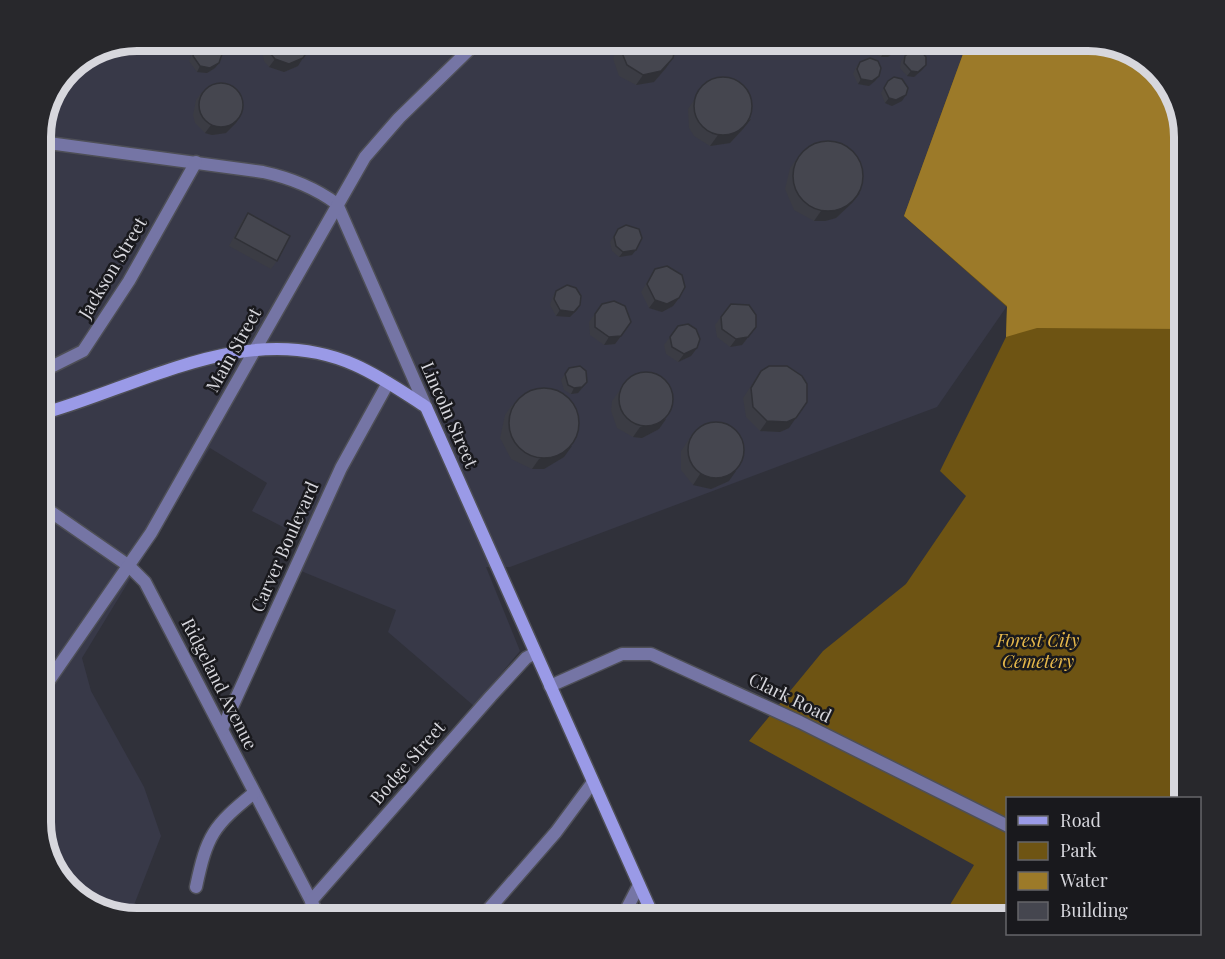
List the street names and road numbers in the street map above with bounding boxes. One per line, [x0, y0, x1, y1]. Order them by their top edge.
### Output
street label: Jackson Street [72, 212, 152, 324]
street label: Main Street [200, 302, 267, 396]
street label: Lincoln Street [416, 358, 484, 472]
street label: Carver Boulevard [245, 477, 324, 616]
street label: Ridgeland Avenue [176, 614, 263, 753]
street label: Clark Road [745, 667, 836, 728]
street label: Bodge Street [364, 715, 450, 809]

